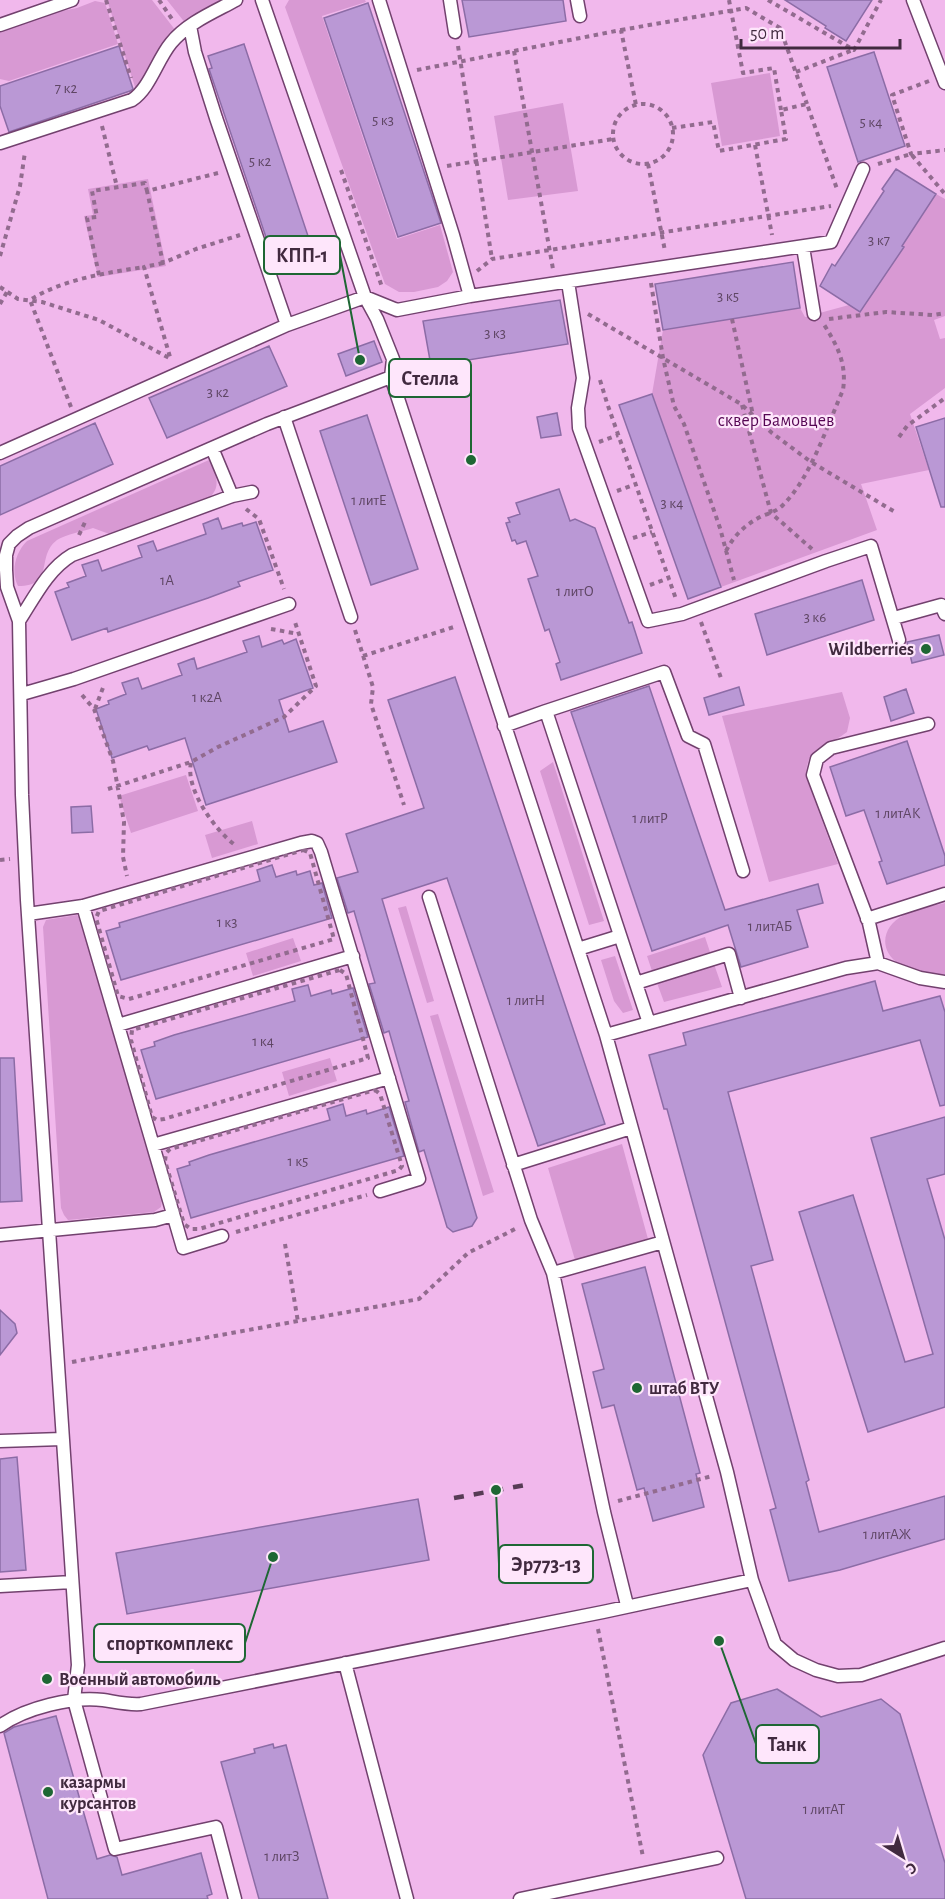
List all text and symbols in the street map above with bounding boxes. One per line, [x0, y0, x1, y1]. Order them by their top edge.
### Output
scale bar [741, 12, 900, 50]
text: 50 m [750, 25, 784, 43]
house number: 7 к2 [55, 81, 77, 96]
house number: 5 к3 [372, 113, 394, 128]
house number: 5 к4 [860, 115, 882, 130]
house number: 5 к2 [249, 154, 271, 169]
house number: 3 к7 [868, 233, 890, 248]
callout: КПП-1 [264, 236, 340, 274]
text: КПП-1 [276, 246, 328, 266]
house number: 3 к5 [717, 289, 739, 304]
house number: 3 к3 [484, 326, 506, 341]
callout: Стелла [389, 359, 471, 397]
text: Стелла [401, 369, 459, 389]
house number: 3 к2 [207, 385, 229, 400]
park label: сквер Бамовцев [718, 412, 834, 430]
house number: 1 литЕ [351, 493, 387, 508]
house number: 3 к4 [661, 496, 683, 511]
house number: 1А [160, 573, 174, 588]
house number: 1 литО [556, 584, 594, 599]
house number: 3 к6 [804, 610, 826, 625]
place label: Wildberries [828, 641, 914, 659]
marker: Wildberries [919, 642, 933, 656]
house number: 1 к2А [192, 690, 222, 705]
house number: 1 литАК [876, 806, 921, 821]
house number: 1 литР [632, 811, 668, 826]
house number: 1 к3 [217, 915, 237, 930]
house number: 1 литАБ [748, 919, 792, 934]
house number: 1 литН [507, 993, 545, 1008]
house number: 1 к4 [252, 1034, 274, 1049]
house number: 1 к5 [288, 1154, 308, 1169]
place label: штаб ВТУ [649, 1380, 720, 1398]
marker: штаб ВТУ [630, 1381, 644, 1395]
house number: 1 литАЖ [863, 1527, 912, 1542]
callout: Эр773-13 [499, 1545, 593, 1583]
text: Эр773-13 [511, 1555, 581, 1575]
callout: спорткомплекс [94, 1624, 245, 1662]
text: спорткомплекс [107, 1634, 233, 1654]
place label: Военный автомобиль [59, 1671, 221, 1689]
marker: Военный автомобиль [40, 1672, 54, 1686]
callout: Танк [756, 1725, 819, 1763]
text: Танк [768, 1735, 806, 1755]
place label: казармы курсантов [60, 1774, 136, 1813]
marker: казармы курсантов [41, 1785, 55, 1799]
house number: 1 литАТ [803, 1802, 845, 1817]
north arrow [873, 1827, 933, 1887]
house number: 1 литЗ [264, 1849, 300, 1864]
text: С [903, 1859, 920, 1877]

